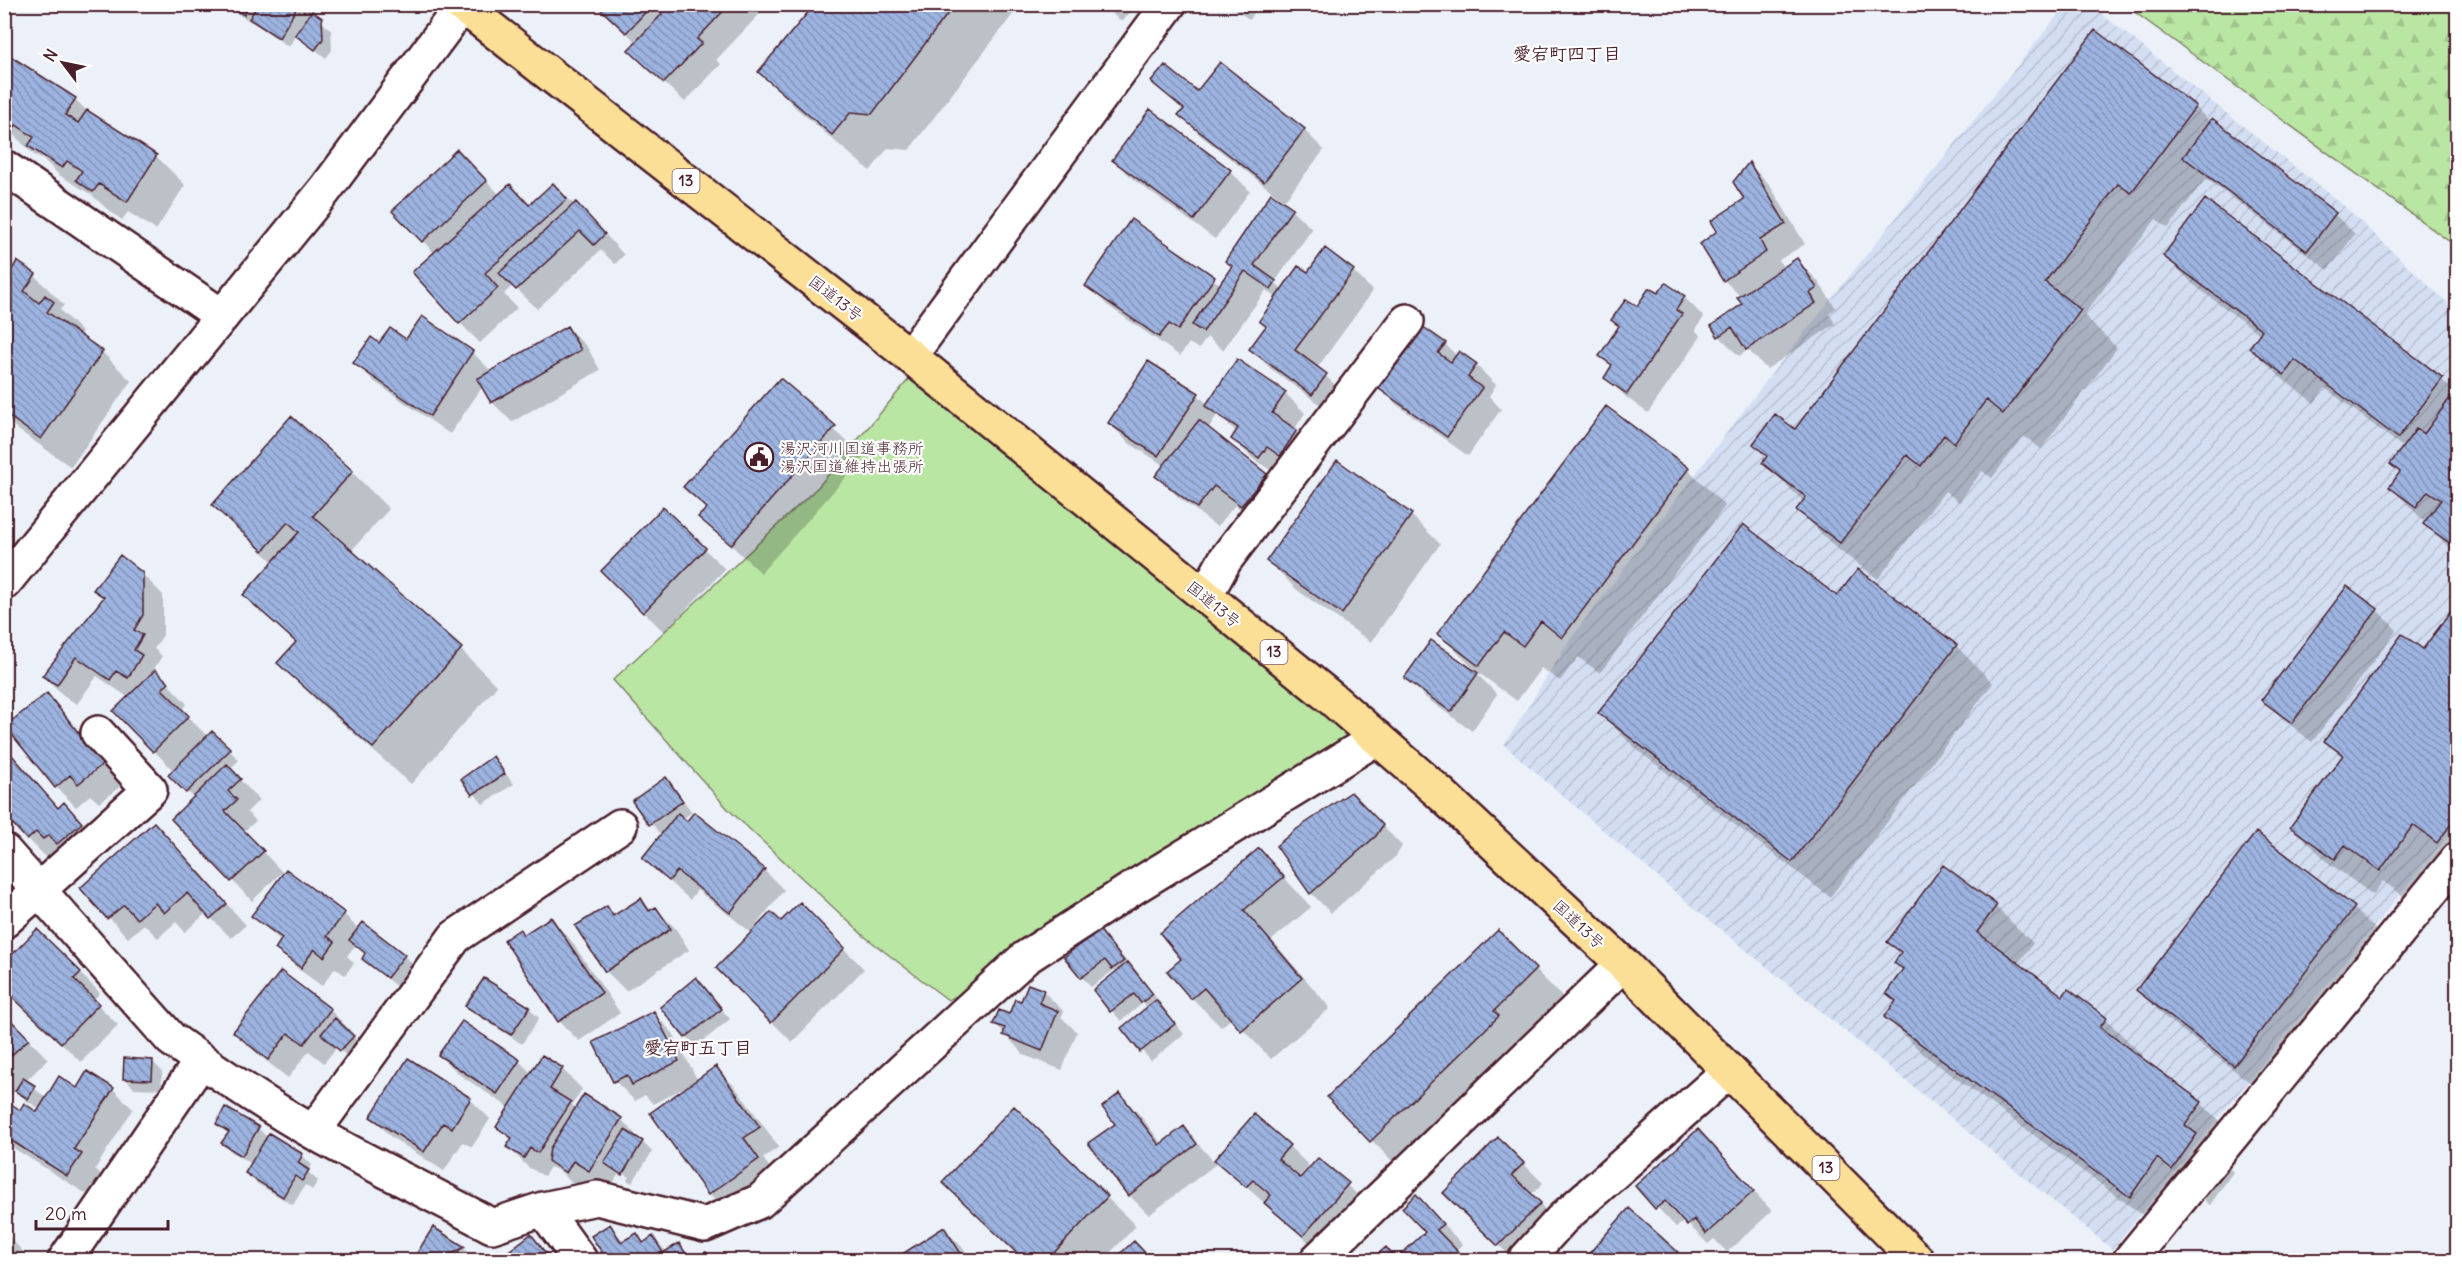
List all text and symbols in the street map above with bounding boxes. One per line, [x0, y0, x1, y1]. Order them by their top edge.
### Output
north arrow [33, 33, 93, 93]
district label: 愛宕町四丁目 [1513, 42, 1621, 65]
text: N [39, 45, 62, 65]
road number: 13 [672, 169, 700, 193]
street label: 国道13号 [805, 271, 867, 325]
place label: 湯沢河川国道事務所 湯沢国道維持出張所 [780, 438, 924, 476]
public building icon: 湯沢河川国道事務所 湯沢国道維持出張所 [743, 441, 775, 473]
street label: 国道13号 [1183, 576, 1245, 632]
road number: 13 [1260, 640, 1288, 664]
street label: 国道13号 [1549, 895, 1609, 953]
district label: 愛宕町五丁目 [644, 1036, 752, 1059]
road number: 13 [1812, 1156, 1840, 1180]
scale bar [36, 1193, 168, 1231]
text: 20 m [45, 1202, 87, 1225]

